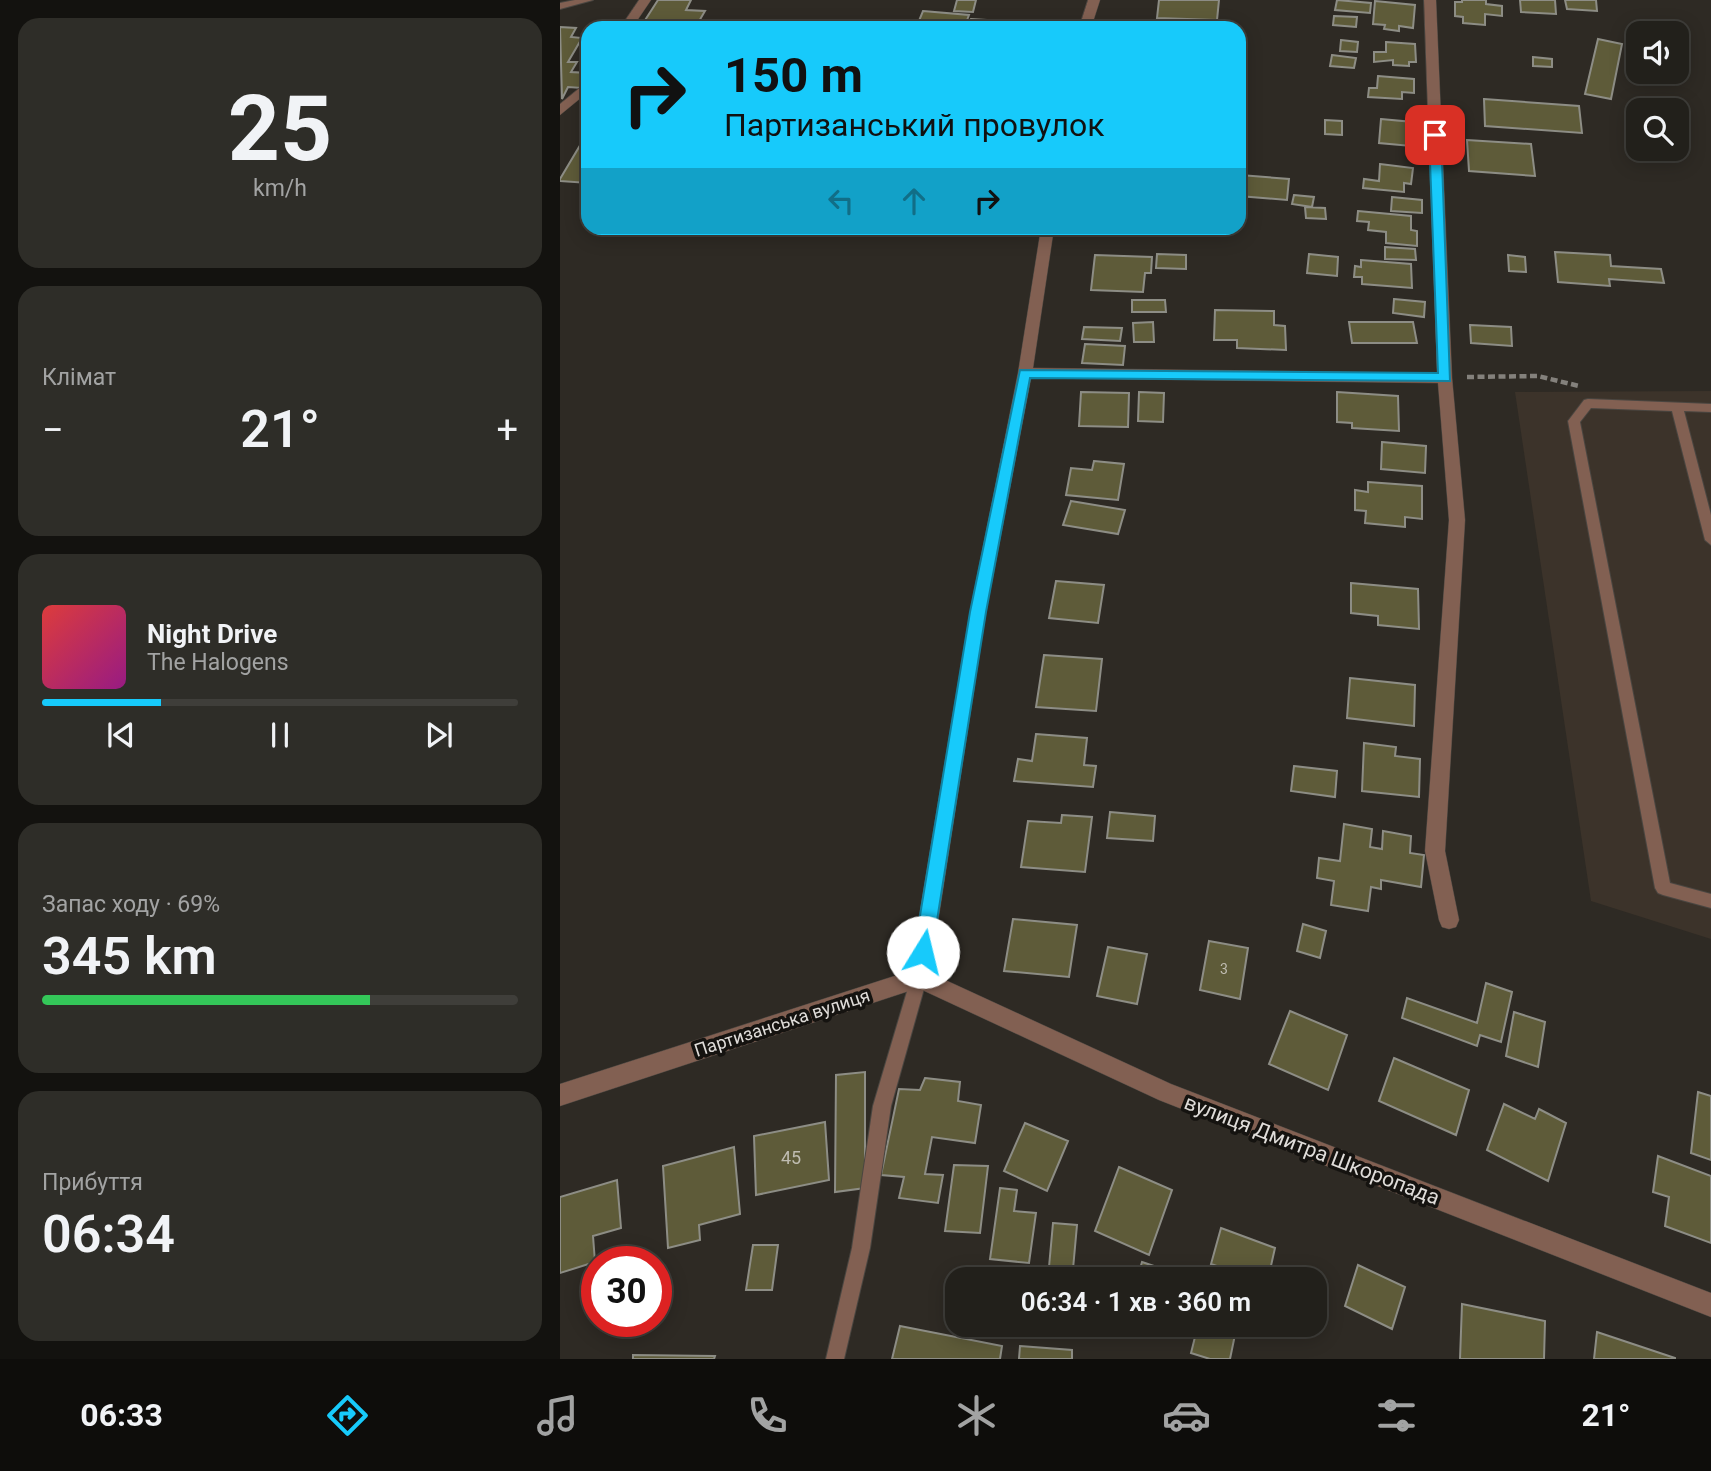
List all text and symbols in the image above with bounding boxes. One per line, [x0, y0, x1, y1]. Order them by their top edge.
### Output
map controls [1626, 21, 1689, 161]
button: sound [1626, 21, 1689, 84]
text: 150 m [724, 47, 863, 104]
icon: right [609, 49, 700, 140]
text: 25 [228, 76, 332, 182]
button: search [1626, 98, 1689, 161]
pin [1405, 105, 1465, 165]
text: Партизанський провулок [724, 106, 1105, 144]
icon: arrive [1416, 116, 1454, 154]
text: km/h [253, 175, 307, 202]
icon: left [822, 182, 860, 220]
icon: ahead [895, 182, 933, 220]
icon: right [968, 182, 1006, 220]
text: Клімат [42, 364, 116, 391]
text: 21° [240, 399, 320, 460]
text: − [42, 408, 64, 452]
text: + [496, 408, 518, 452]
text: Night Drive [147, 619, 277, 649]
text: The Halogens [147, 649, 289, 676]
icon: previous [102, 716, 140, 754]
icon: pause [261, 716, 299, 754]
icon: next [420, 716, 458, 754]
text: Запас ходу · 69% [42, 891, 220, 918]
position arrow [886, 915, 960, 989]
text: 345 km [42, 926, 217, 987]
house number: 3 [1220, 961, 1228, 977]
street label: Партизанська вулиця [691, 984, 872, 1061]
street label: вулиця Дмитра Шкоропада [1181, 1090, 1443, 1210]
house number: 45 [781, 1147, 801, 1168]
text: Прибуття [42, 1169, 143, 1196]
text: 06:34 [42, 1204, 175, 1265]
speed limit sign: 30 [581, 1246, 672, 1337]
text: 06:34 · 1 хв · 360 m [1021, 1287, 1251, 1317]
icon: directions [323, 1391, 372, 1440]
icon: music [533, 1391, 582, 1440]
icon: phone [743, 1391, 792, 1440]
icon: climate [952, 1391, 1001, 1440]
icon: car [1162, 1391, 1211, 1440]
icon: filters [1372, 1391, 1421, 1440]
text: 06:33 [80, 1396, 163, 1434]
text: 21° [1581, 1396, 1631, 1434]

